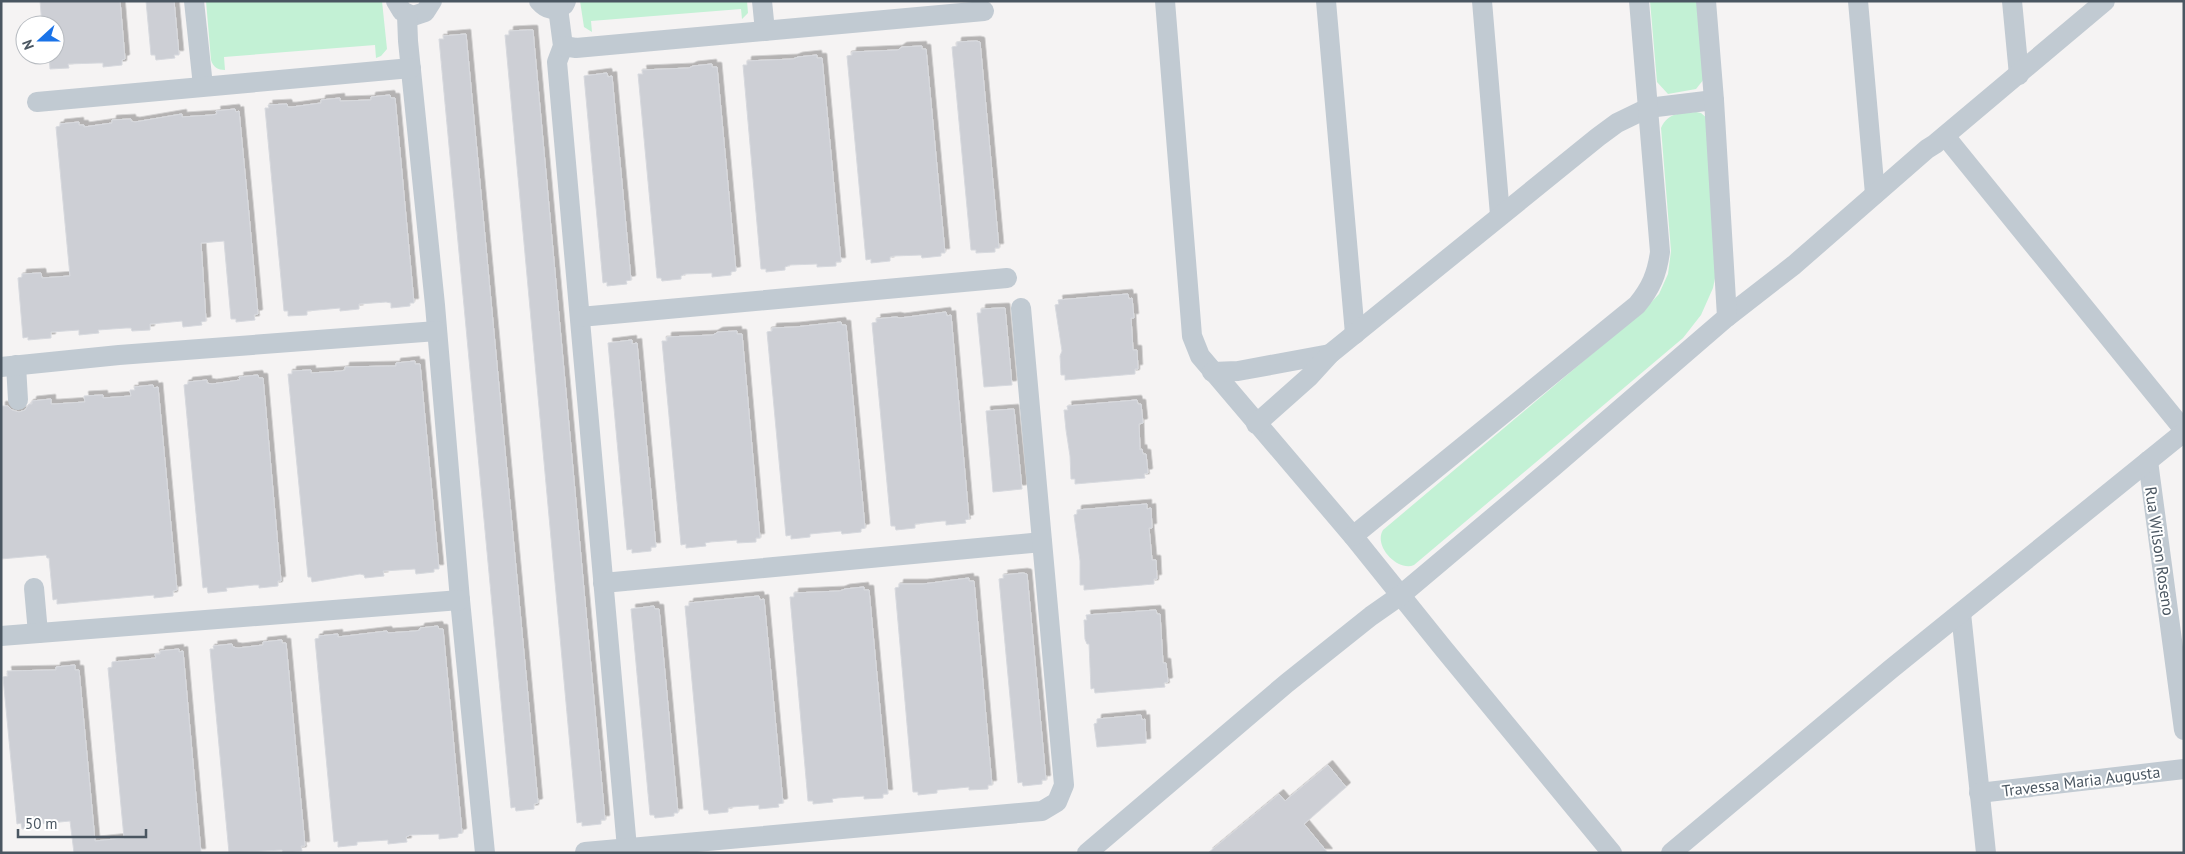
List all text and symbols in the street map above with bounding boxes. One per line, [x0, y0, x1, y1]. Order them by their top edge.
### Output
north arrow [15, 15, 65, 65]
text: N [18, 37, 38, 52]
street label: Rua Wilson Roseno [2141, 485, 2179, 617]
street label: Travessa Maria Augusta [2001, 761, 2161, 801]
scale bar [18, 806, 145, 838]
text: 50 m [25, 814, 58, 833]

